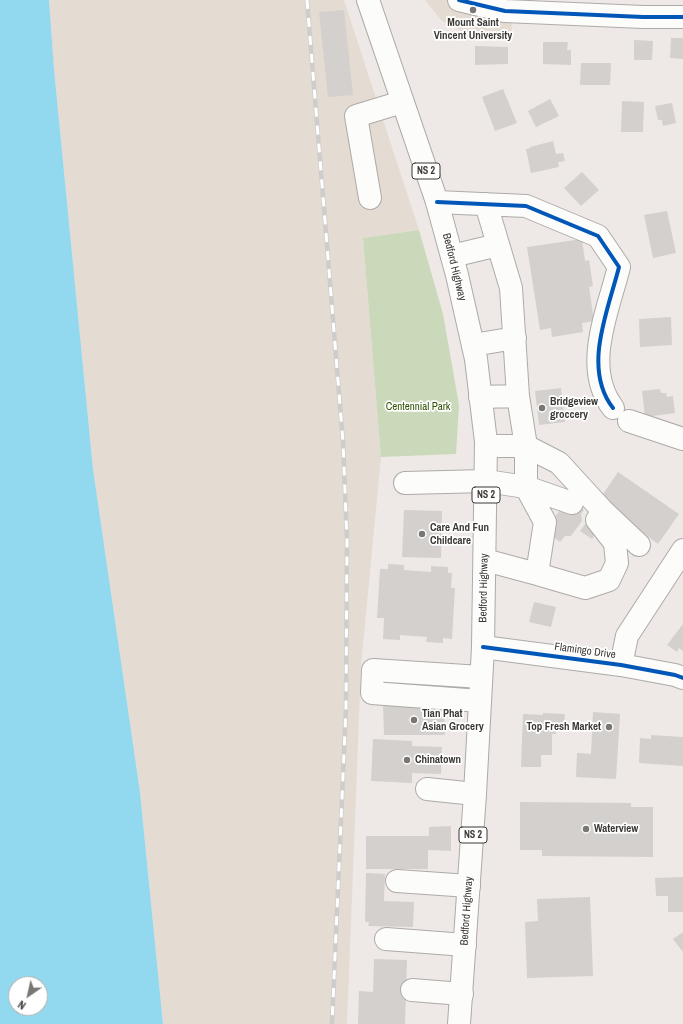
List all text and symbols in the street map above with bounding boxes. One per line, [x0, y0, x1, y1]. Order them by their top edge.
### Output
marker: Mount Saint Vincent University [468, 5, 478, 15]
place label: Mount Saint Vincent University [434, 16, 512, 42]
road number: NS 2 [412, 163, 440, 179]
street label: Bedford Highway [439, 232, 469, 302]
place label: Bridgeview groccery [550, 395, 598, 421]
park label: Centennial Park [386, 400, 450, 414]
marker: Bridgeview groccery [537, 403, 547, 413]
road number: NS 2 [472, 487, 500, 503]
place label: Care And Fun Childcare [430, 521, 489, 547]
marker: Care And Fun Childcare [417, 529, 427, 539]
street label: Bedford Highway [477, 553, 491, 623]
street label: Flamingo Drive [554, 640, 616, 662]
place label: Tian Phat Asian Grocery [422, 707, 484, 733]
marker: Tian Phat Asian Grocery [409, 715, 419, 725]
place label: Top Fresh Market [526, 720, 601, 734]
marker: Top Fresh Market [604, 722, 614, 732]
place label: Chinatown [415, 753, 461, 767]
marker: Chinatown [402, 755, 412, 765]
place label: Waterview [594, 822, 638, 836]
marker: Waterview [581, 824, 591, 834]
road number: NS 2 [459, 827, 487, 843]
street label: Bedford Highway [458, 876, 476, 946]
north arrow [8, 976, 48, 1016]
text: N [15, 997, 28, 1013]

